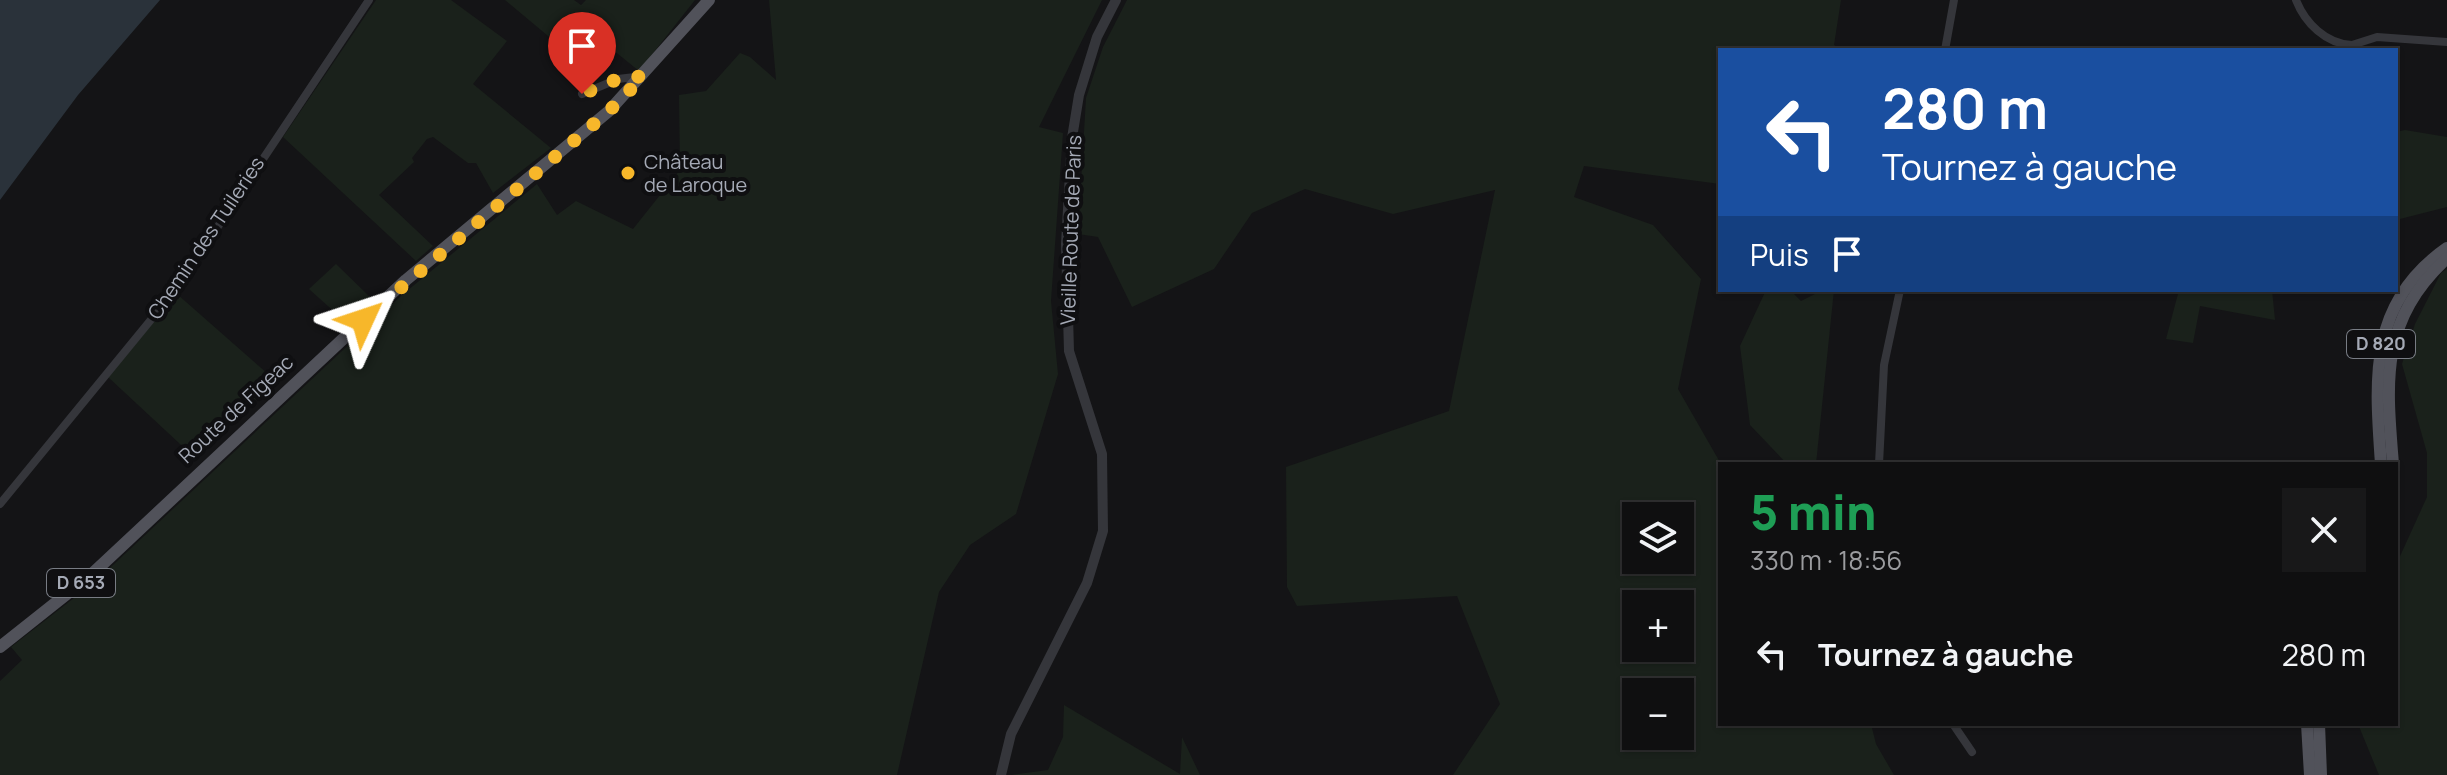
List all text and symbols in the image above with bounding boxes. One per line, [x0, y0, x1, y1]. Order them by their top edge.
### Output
pin [548, 12, 616, 94]
icon: arrive [560, 24, 604, 68]
text: 280 m [1882, 69, 2048, 146]
icon: left [1750, 80, 1854, 184]
street label: Vieille Route de Paris [1054, 135, 1087, 325]
text: Tournez à gauche [1882, 142, 2177, 191]
place label: Château de Laroque [644, 148, 747, 198]
street label: Chemin des Tuileries [141, 151, 270, 324]
marker: Château de Laroque [619, 164, 637, 182]
icon: arrive [1825, 232, 1869, 276]
text: Puis [1750, 234, 1809, 275]
position arrow [321, 278, 405, 362]
road number: D 820 [2347, 330, 2415, 358]
street label: Route de Figeac [173, 348, 299, 469]
text: 5 min [1750, 479, 1877, 544]
button: close [2282, 488, 2366, 572]
map controls [1622, 502, 1694, 750]
button: layers [1622, 502, 1694, 574]
text: 330 m · 18:56 [1750, 542, 1902, 578]
road number: D 653 [47, 569, 115, 597]
button: + [1622, 590, 1694, 662]
icon: left [1750, 632, 1794, 676]
text: Tournez à gauche [1818, 634, 2074, 675]
text: 280 m [2282, 634, 2366, 675]
button: − [1622, 678, 1694, 750]

